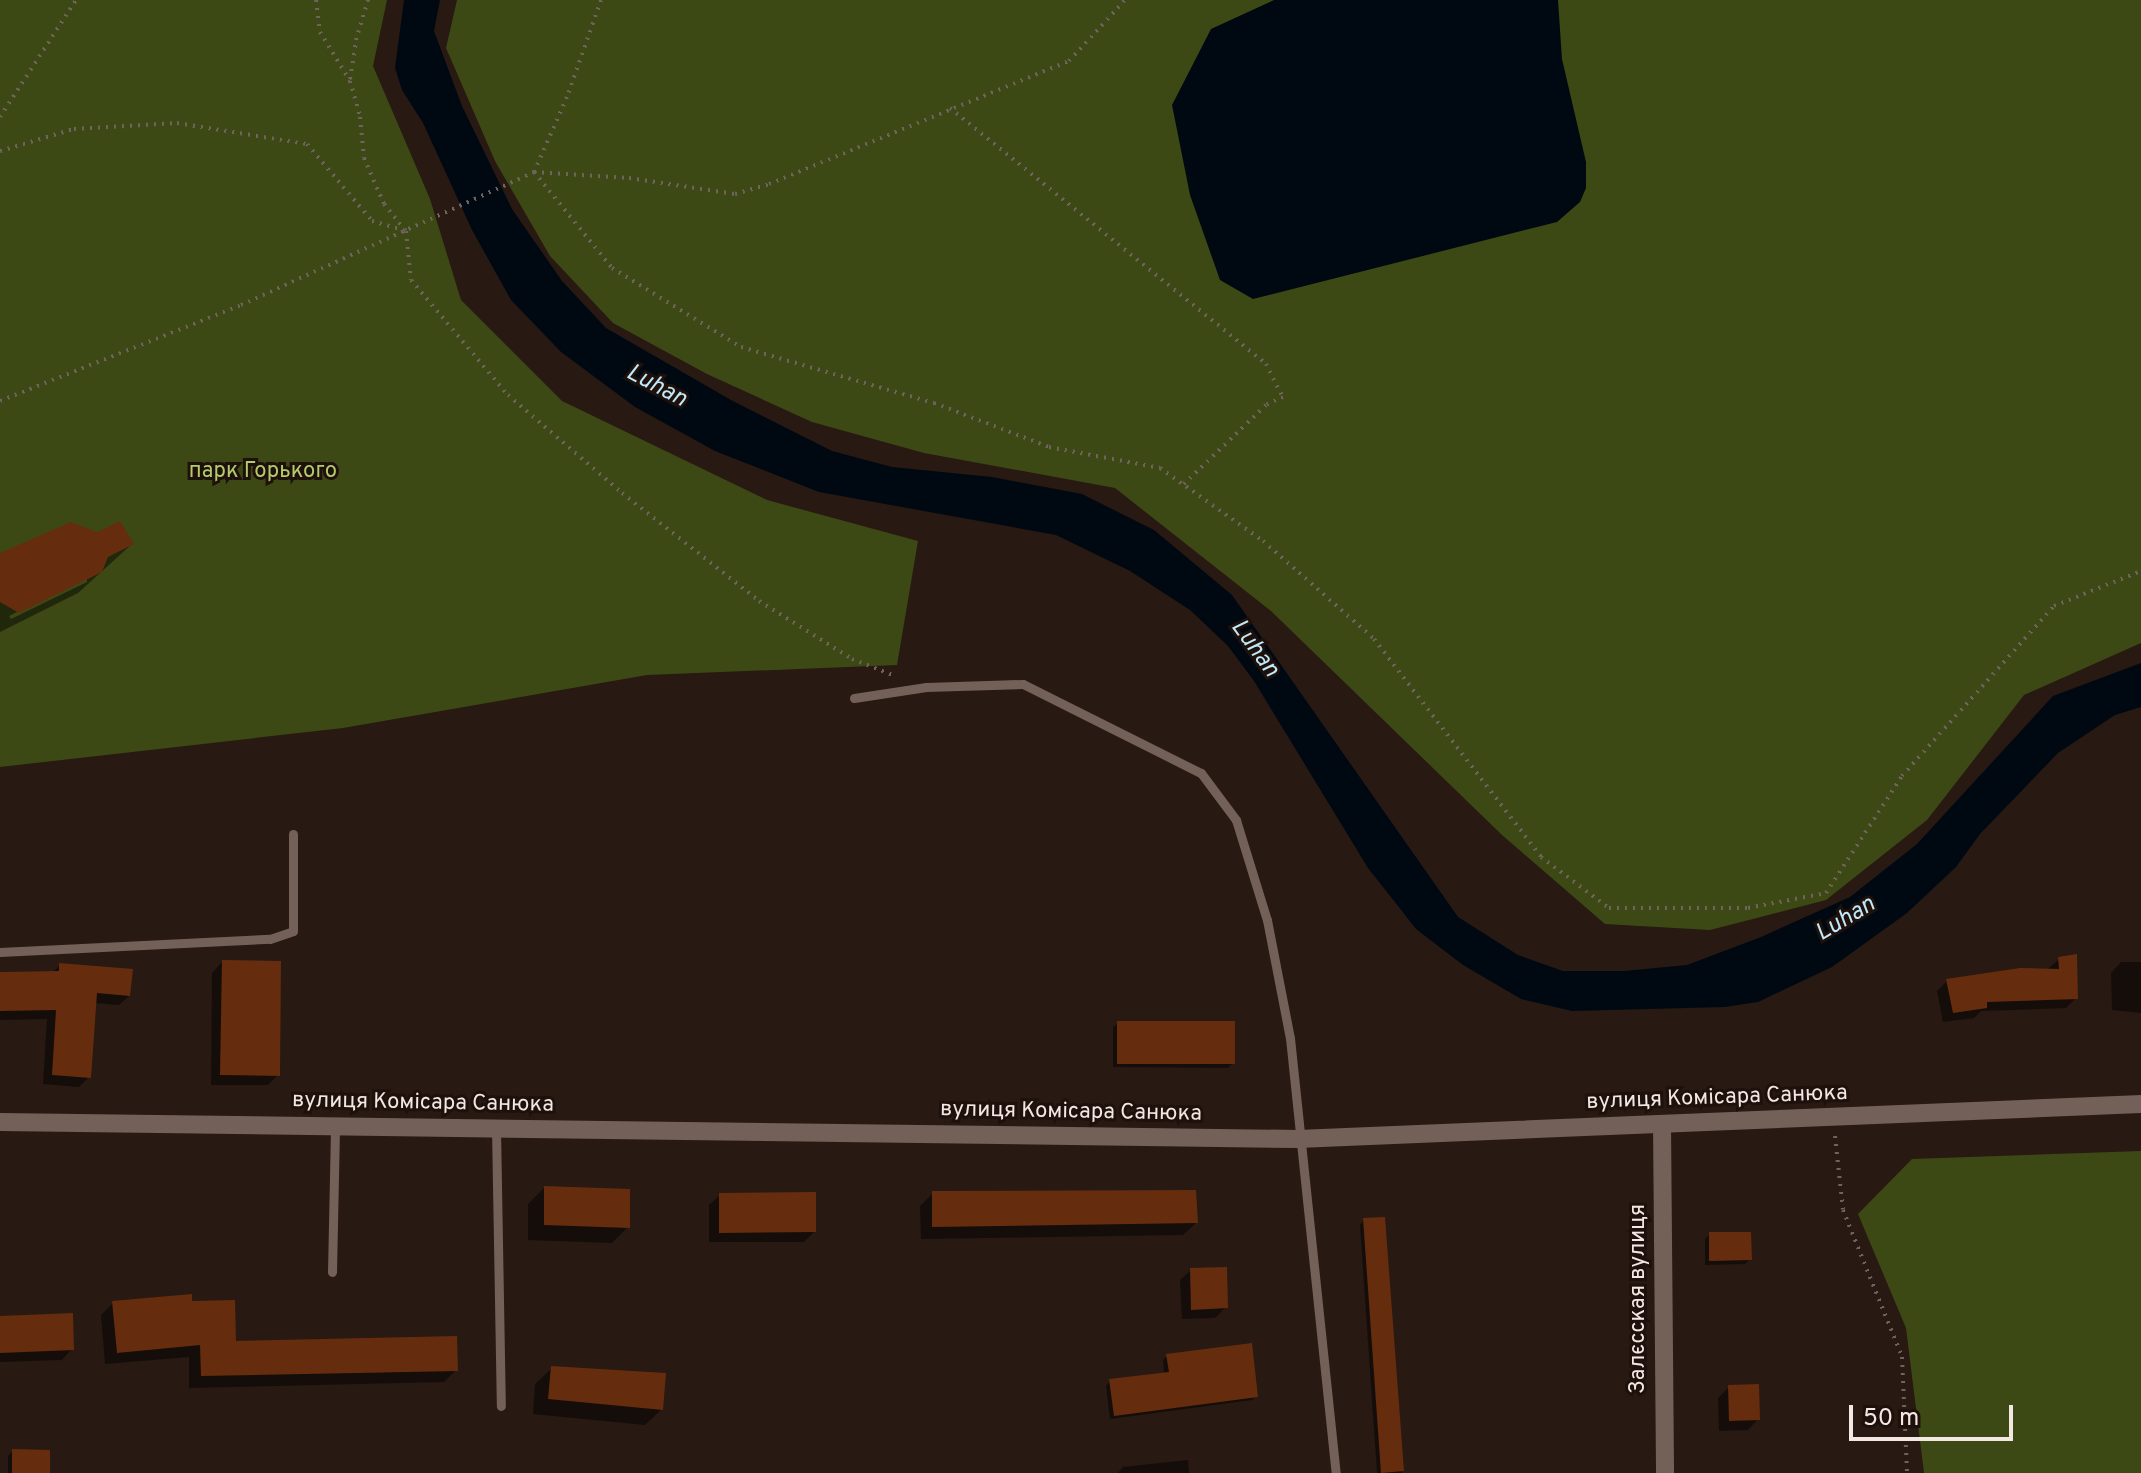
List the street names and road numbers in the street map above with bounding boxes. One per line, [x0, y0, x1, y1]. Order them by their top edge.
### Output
street label: вулиця Комісара Санюка [1586, 1080, 1848, 1116]
street label: вулиця Комісара Санюка [292, 1088, 554, 1118]
street label: вулиця Комісара Санюка [940, 1097, 1202, 1127]
street label: Залєсская вулиця [1626, 1204, 1652, 1394]

